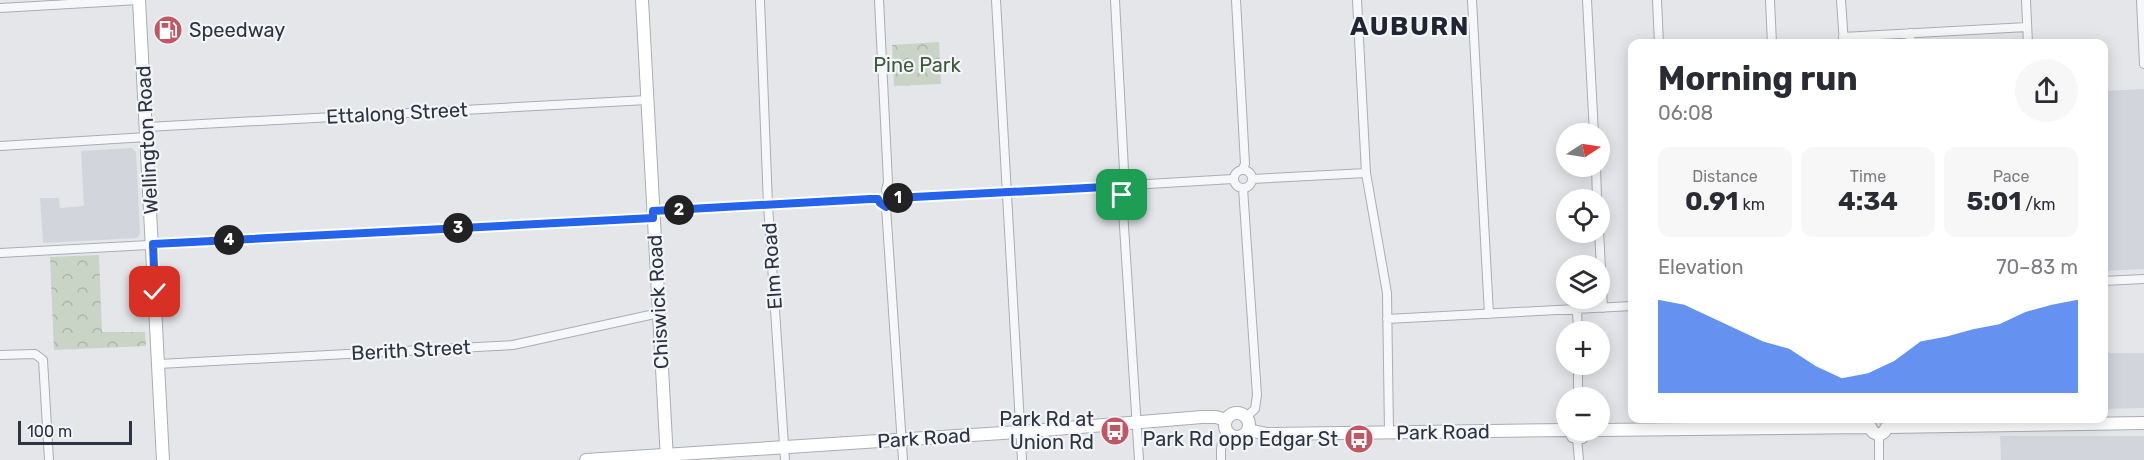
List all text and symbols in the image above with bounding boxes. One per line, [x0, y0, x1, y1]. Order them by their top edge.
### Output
district label: AUBURN [1350, 11, 1470, 42]
fuel station icon: Speedway [152, 14, 184, 46]
place label: Speedway [189, 18, 285, 42]
park label: Pine Park [873, 53, 961, 77]
text: Morning run [1658, 59, 1858, 98]
button: share [2015, 59, 2078, 122]
street label: Wellington Road [131, 65, 163, 215]
street label: Ettalong Street [326, 97, 469, 129]
text: 06:08 [1658, 101, 1713, 125]
north arrow [1556, 123, 1610, 177]
map controls [1556, 123, 1610, 441]
text: Distance [1692, 167, 1758, 186]
text: Time [1850, 167, 1886, 186]
text: Pace [1993, 167, 2029, 186]
pin [1096, 169, 1147, 220]
icon: arrive [1105, 178, 1138, 211]
pin: 1 [883, 183, 913, 213]
text: 0.91 [1685, 186, 1739, 217]
text: 4:34 [1838, 186, 1898, 217]
text: 5:01 [1966, 186, 2021, 217]
text: 1 [894, 188, 902, 207]
button: locate [1556, 189, 1610, 243]
pin: 2 [664, 195, 694, 225]
text: km [1739, 195, 1765, 214]
text: /km [2021, 195, 2056, 214]
text: 2 [674, 200, 684, 219]
pin: 3 [443, 213, 473, 243]
text: 3 [453, 218, 463, 237]
street label: Elm Road [757, 222, 787, 310]
pin: 4 [214, 225, 244, 255]
text: 4 [224, 230, 234, 249]
street label: Chiswick Road [642, 234, 674, 370]
button: layers [1556, 255, 1610, 309]
text: Elevation [1658, 255, 1744, 279]
text: 70–83 m [1996, 255, 2078, 279]
pin [129, 266, 180, 317]
icon: check [138, 275, 171, 308]
button: + [1556, 321, 1610, 375]
street label: Berith Street [351, 335, 472, 365]
button: − [1556, 387, 1610, 441]
place label: Park Rd at Union Rd [999, 407, 1094, 454]
bus stop icon: Park Rd at Union Rd [1099, 415, 1131, 447]
scale bar [18, 418, 132, 446]
street label: Park Road [1396, 419, 1490, 445]
text: 100 m [27, 422, 72, 441]
street label: Park Road [876, 423, 972, 453]
bus stop icon: Park Rd opp Edgar St [1343, 423, 1375, 455]
place label: Park Rd opp Edgar St [1142, 427, 1338, 451]

